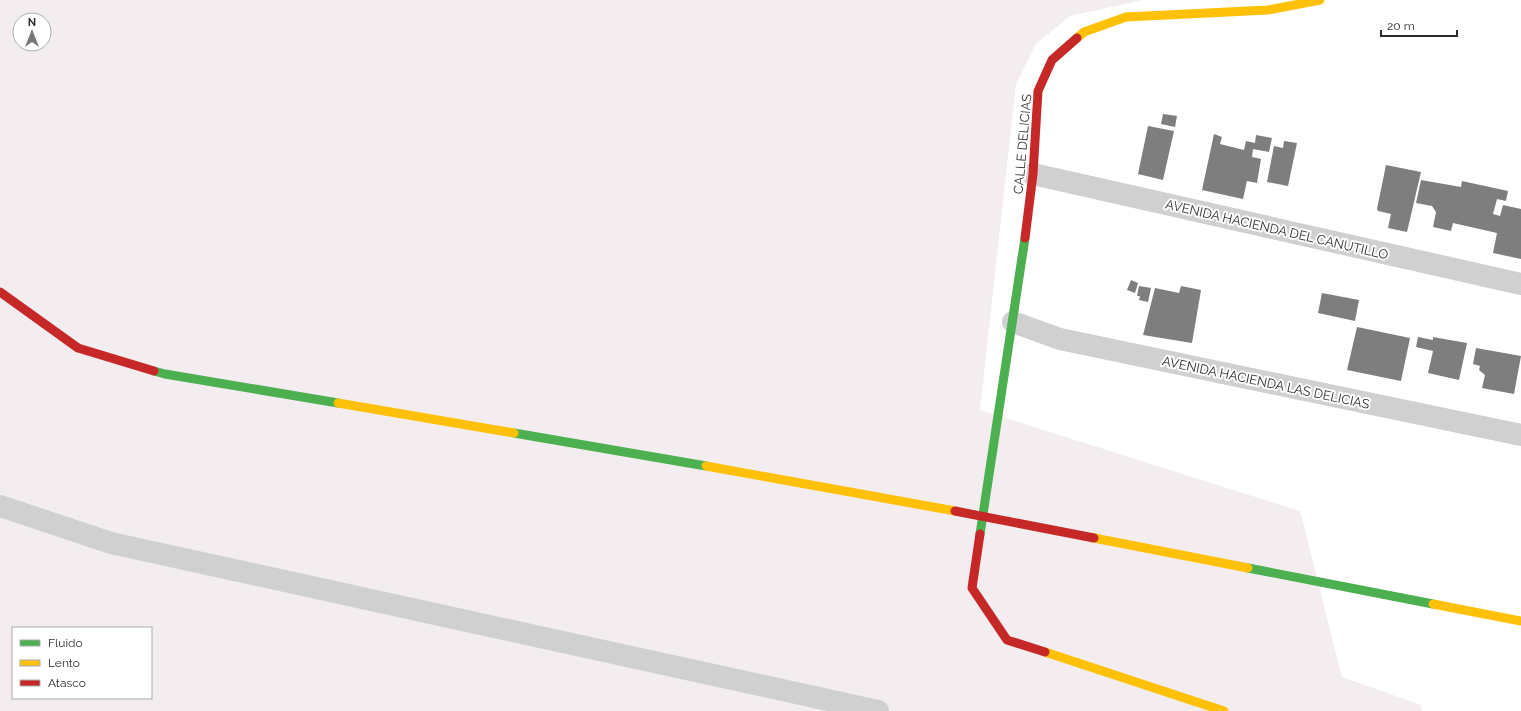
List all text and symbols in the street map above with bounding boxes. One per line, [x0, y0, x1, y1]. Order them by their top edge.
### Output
north arrow [12, 12, 52, 52]
scale bar [1381, 12, 1457, 38]
text: N [28, 16, 36, 29]
text: 20 m [1387, 19, 1415, 33]
street label: CALLE DELICIAS [1011, 93, 1034, 195]
street label: AVENIDA HACIENDA DEL CANUTILLO [1164, 196, 1390, 263]
street label: AVENIDA HACIENDA LAS DELICIAS [1161, 353, 1371, 412]
legend [12, 627, 152, 699]
text: Fluido [48, 636, 83, 650]
text: Lento [48, 656, 80, 670]
text: Atasco [48, 676, 86, 690]

